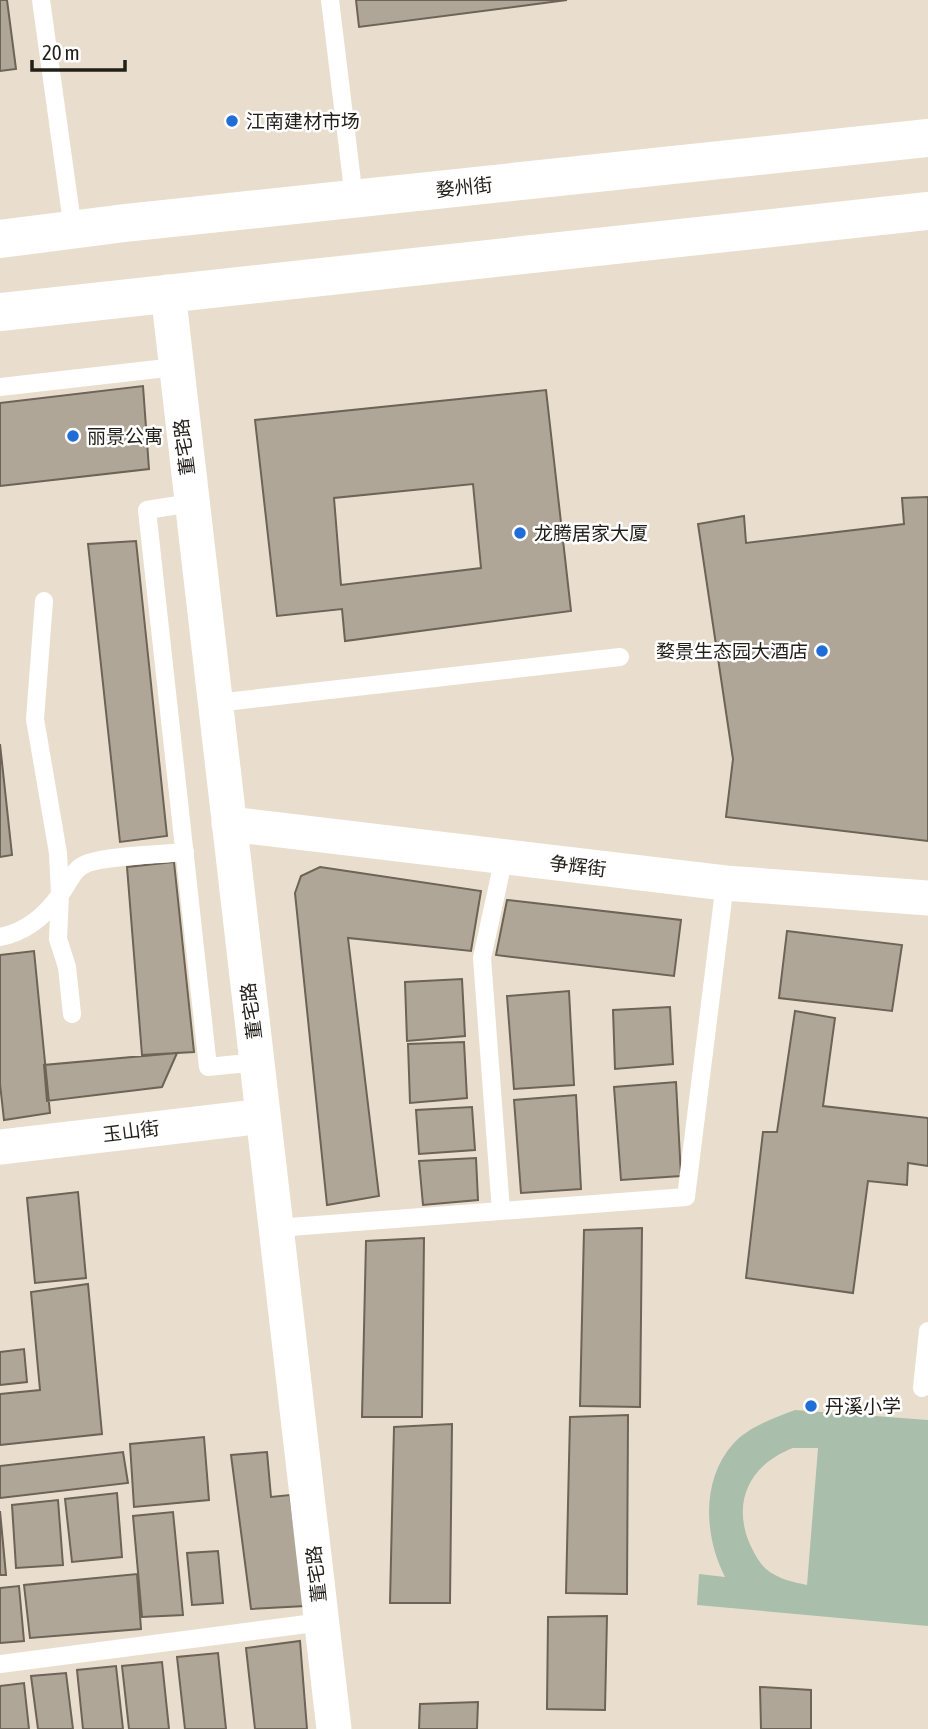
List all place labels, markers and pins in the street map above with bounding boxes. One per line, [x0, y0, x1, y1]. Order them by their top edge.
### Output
place label: 江南建材市场 [246, 110, 360, 132]
marker: 江南建材市场 [224, 113, 240, 129]
place label: 丽景公寓 [87, 425, 163, 447]
marker: 丽景公寓 [65, 428, 81, 444]
place label: 龙腾居家大厦 [534, 522, 648, 544]
marker: 龙腾居家大厦 [512, 525, 528, 541]
place label: 婺景生态园大酒店 [656, 640, 808, 662]
marker: 婺景生态园大酒店 [814, 643, 830, 659]
place label: 丹溪小学 [825, 1395, 901, 1417]
marker: 丹溪小学 [803, 1398, 819, 1414]

